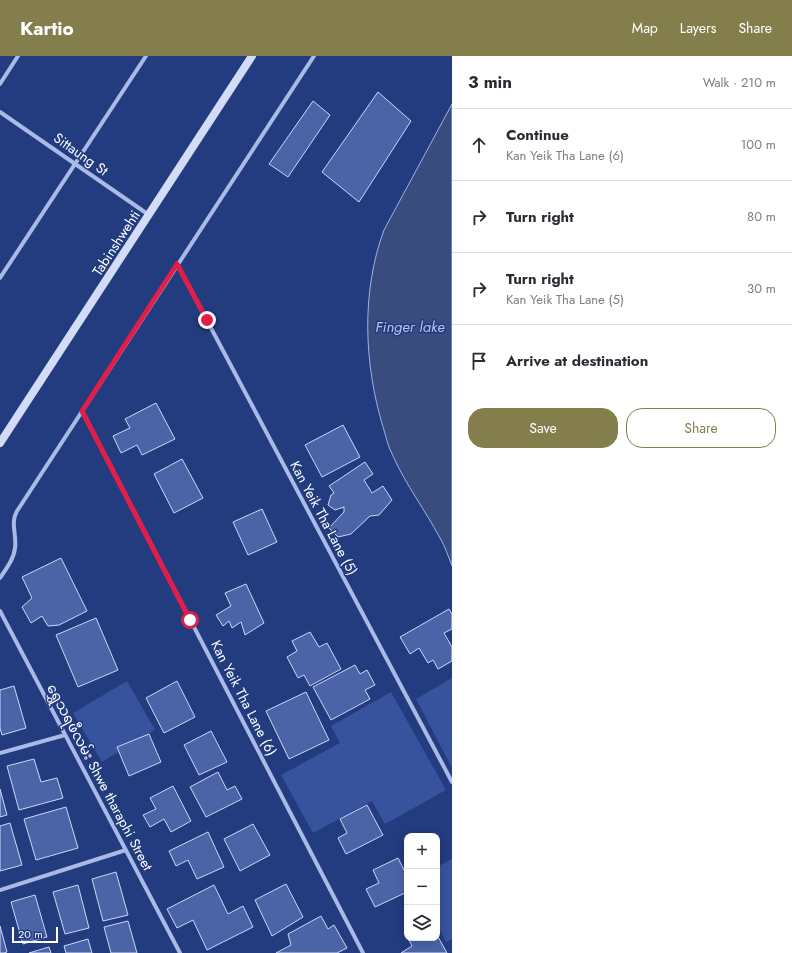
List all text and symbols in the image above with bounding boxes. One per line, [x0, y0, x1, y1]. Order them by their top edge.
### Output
text: Kartio [20, 15, 74, 42]
text: Map [632, 18, 658, 38]
text: Layers [680, 18, 716, 38]
text: Share [738, 18, 772, 38]
text: 3 min [468, 70, 512, 94]
text: Walk · 210 m [703, 73, 776, 92]
text: Continue [506, 124, 569, 146]
street label: Sittaung St [50, 128, 113, 181]
icon: ahead [468, 134, 490, 156]
text: 100 m [741, 135, 776, 154]
text: Kan Yeik Tha Lane (6) [506, 146, 624, 165]
street label: Tabinshwehti [87, 206, 145, 280]
icon: right [468, 206, 490, 228]
text: Turn right [506, 206, 574, 228]
text: 80 m [747, 207, 776, 226]
text: Turn right [506, 268, 574, 290]
icon: right [468, 278, 490, 300]
text: 30 m [747, 279, 776, 298]
text: Kan Yeik Tha Lane (5) [506, 290, 624, 309]
route end [198, 311, 216, 329]
water label: Finger lake [375, 316, 445, 338]
icon: arrive [468, 350, 490, 372]
text: Arrive at destination [506, 350, 648, 372]
button: Save [468, 408, 618, 448]
button: Share [626, 408, 776, 448]
street label: Kan Yeik Tha Lane (5) [285, 457, 363, 579]
route start [181, 611, 199, 629]
street label: Kan Yeik Tha Lane (6) [206, 637, 282, 759]
street label: ရွှေသရဖီလမ်း Shwe tharaphi Street [40, 680, 158, 875]
map controls [404, 833, 440, 941]
button: + [404, 833, 440, 869]
button: − [404, 869, 440, 905]
button: layers [404, 905, 440, 941]
scale bar [12, 925, 58, 944]
text: 20 m [18, 926, 43, 942]

